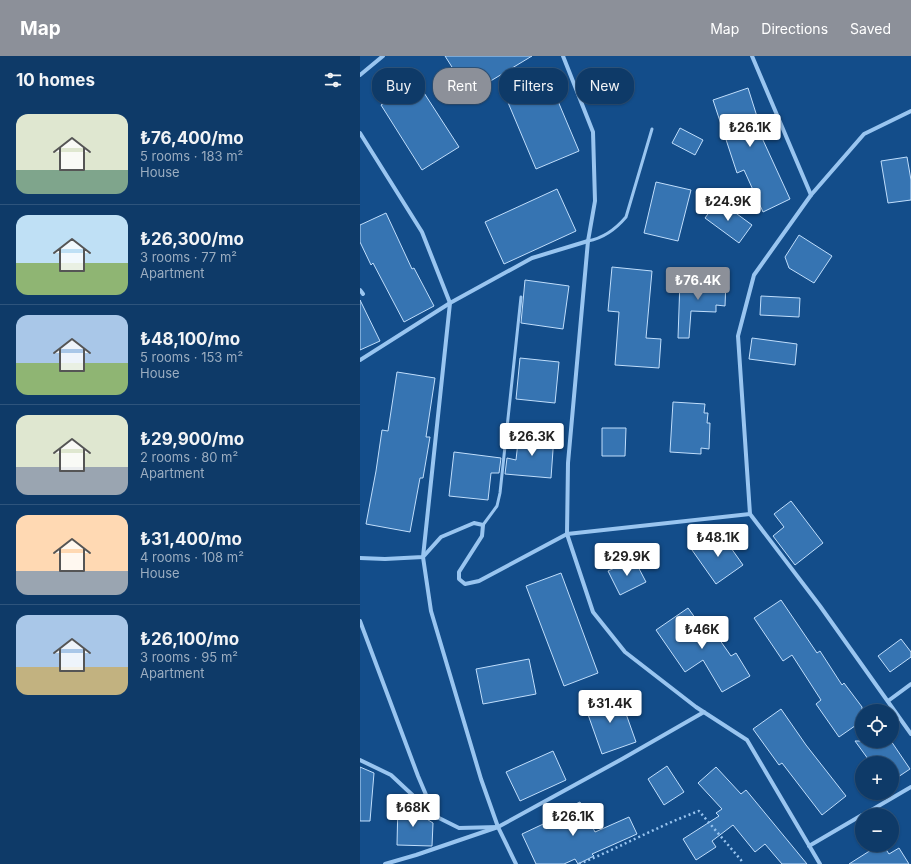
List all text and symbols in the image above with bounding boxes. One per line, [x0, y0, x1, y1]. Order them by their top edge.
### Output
text: Map [20, 17, 61, 40]
text: Map [710, 20, 739, 37]
text: Directions [761, 20, 828, 37]
text: Saved [850, 20, 891, 37]
chip: Buy [372, 68, 425, 104]
chip: Rent [433, 68, 491, 104]
chip: Filters [499, 68, 568, 104]
chip: New [576, 68, 634, 104]
icon: filters [322, 69, 344, 91]
text: 10 homes [16, 70, 95, 90]
pin: ₺26.1K [717, 114, 783, 148]
text: ₺26.1K [729, 119, 771, 135]
text: ₺76,400/mo [140, 128, 244, 148]
icon: home [48, 130, 96, 178]
text: 5 rooms · 183 m² [140, 148, 243, 164]
text: House [140, 164, 180, 180]
pin: ₺24.9K [695, 188, 761, 222]
text: ₺24.9K [705, 193, 751, 209]
text: ₺26,300/mo [140, 229, 244, 249]
icon: home [48, 231, 96, 279]
text: 3 rooms · 77 m² [140, 249, 237, 265]
text: Apartment [140, 265, 205, 281]
pin: ₺76.4K [665, 267, 731, 301]
text: ₺76.4K [675, 272, 721, 288]
text: ₺48,100/mo [140, 329, 240, 349]
icon: home [48, 331, 96, 379]
text: 5 rooms · 153 m² [140, 349, 243, 365]
text: House [140, 365, 180, 381]
pin: ₺26.3K [499, 423, 565, 457]
text: ₺26.3K [509, 428, 555, 444]
text: ₺29,900/mo [140, 429, 244, 449]
icon: home [48, 431, 96, 479]
text: 2 rooms · 80 m² [140, 449, 238, 465]
text: Apartment [140, 465, 205, 481]
pin: ₺48.1K [685, 524, 751, 558]
text: ₺31,400/mo [140, 529, 242, 549]
text: ₺48.1K [696, 529, 740, 545]
icon: home [48, 531, 96, 579]
pin: ₺29.9K [594, 543, 660, 577]
text: ₺29.9K [604, 548, 650, 564]
text: 4 rooms · 108 m² [140, 549, 244, 565]
text: House [140, 565, 180, 581]
pin: ₺46K [678, 616, 726, 650]
text: ₺46K [685, 621, 719, 637]
text: ₺26,100/mo [140, 629, 239, 649]
icon: home [48, 631, 96, 679]
text: 3 rooms · 95 m² [140, 649, 238, 665]
text: Apartment [140, 665, 205, 681]
pin: ₺31.4K [577, 690, 643, 724]
text: ₺31.4K [588, 695, 632, 711]
map controls [855, 704, 899, 852]
button: locate [855, 704, 899, 748]
button: + [855, 756, 899, 800]
pin: ₺68K [389, 794, 437, 828]
text: ₺68K [396, 799, 430, 815]
pin: ₺26.1K [540, 803, 606, 837]
text: ₺26.1K [552, 808, 594, 824]
button: − [855, 808, 899, 852]

